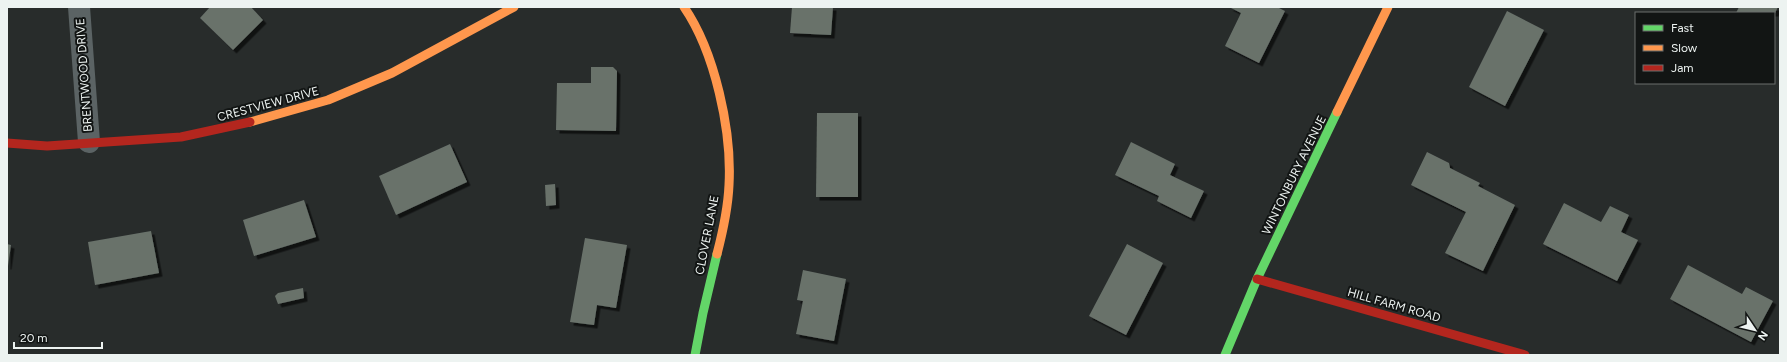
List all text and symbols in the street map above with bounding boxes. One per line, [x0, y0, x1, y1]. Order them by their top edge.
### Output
legend [1635, 12, 1775, 84]
street label: BRENTWOOD DRIVE [73, 18, 95, 132]
text: Fast [1671, 21, 1694, 35]
text: Slow [1671, 41, 1698, 55]
text: Jam [1671, 61, 1694, 75]
street label: CRESTVIEW DRIVE [216, 84, 320, 124]
street label: WINTONBURY AVENUE [1259, 113, 1329, 237]
street label: CLOVER LANE [692, 194, 722, 276]
street label: HILL FARM ROAD [1346, 285, 1442, 325]
north arrow [1735, 310, 1775, 350]
scale bar [14, 324, 102, 350]
text: N [1755, 328, 1771, 343]
text: 20 m [20, 331, 48, 345]

